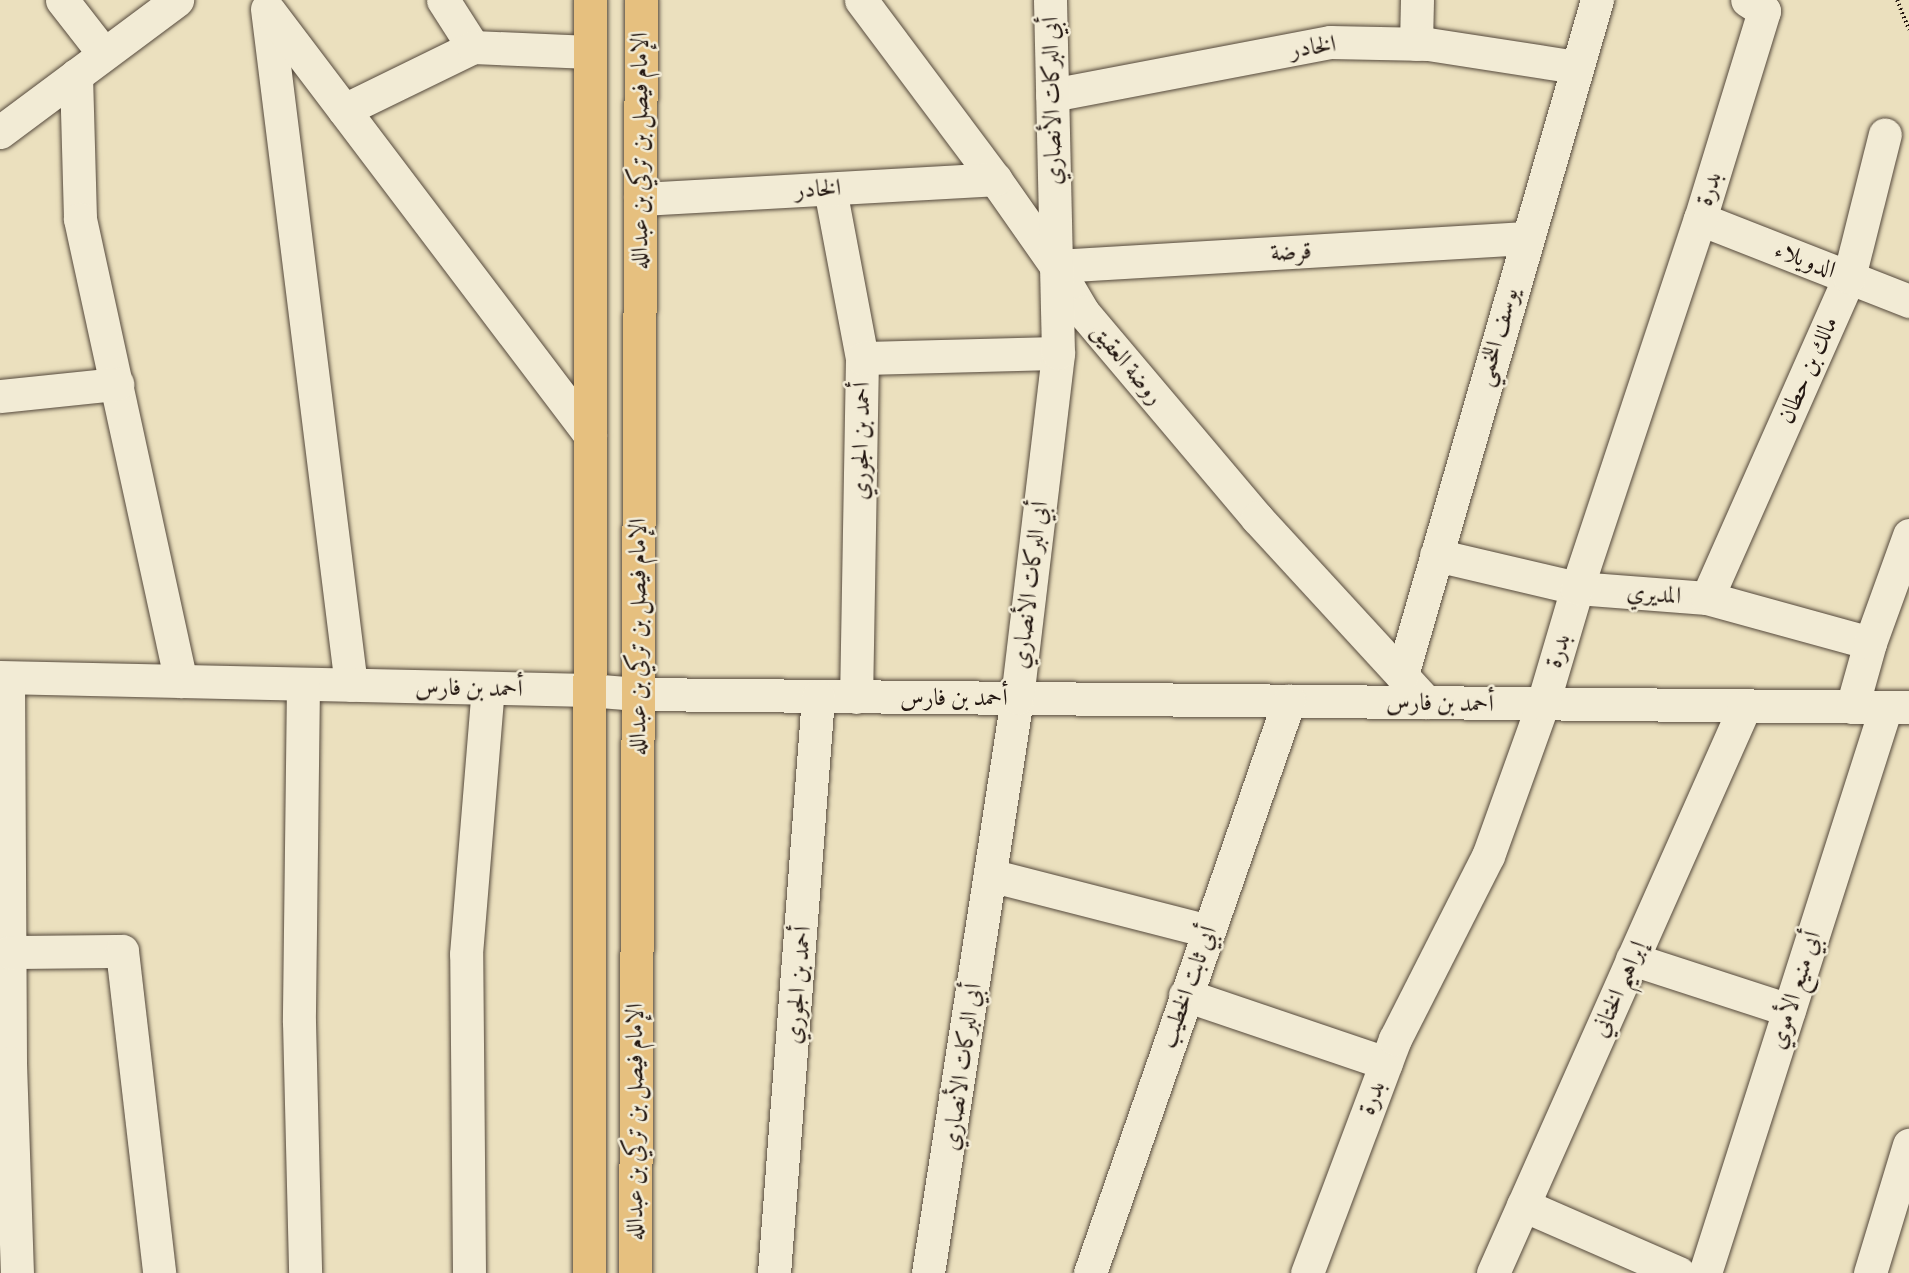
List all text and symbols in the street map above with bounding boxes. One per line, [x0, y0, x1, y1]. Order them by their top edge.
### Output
street label: أبي البركات الأنصاري [1036, 16, 1068, 186]
street label: الخادر [1288, 30, 1338, 64]
street label: الإمام فيصل بن تركي بن عبدالله [626, 32, 654, 270]
street label: بدرة [1690, 169, 1728, 209]
street label: الخادر [794, 173, 842, 205]
street label: الدويلاء [1770, 235, 1840, 285]
street label: قرضة [1270, 237, 1312, 267]
street label: يوسف اللخمي [1469, 285, 1525, 389]
street label: مالك بن حطان [1772, 312, 1844, 428]
street label: روضة العقيق [1085, 317, 1169, 411]
street label: أحمد بن الجوري [846, 382, 876, 500]
street label: أبي البركات الأنصاري [1005, 500, 1055, 670]
street label: الإمام فيصل بن تركي بن عبدالله [624, 518, 652, 756]
street label: المديري [1625, 577, 1683, 611]
street label: بدرة [1539, 631, 1577, 671]
street label: أحمد بن فارس [415, 673, 523, 703]
street label: أحمد بن فارس [900, 684, 1008, 712]
street label: أحمد بن فارس [1386, 688, 1494, 718]
street label: أبي ثابت الخطيب [1153, 922, 1223, 1052]
street label: أحمد بن الجوري [778, 925, 818, 1045]
street label: أبي منيع الأموي [1762, 927, 1828, 1053]
street label: إبراهيم الختاني [1585, 936, 1653, 1042]
street label: أبي البركات الأنصاري [936, 982, 988, 1152]
street label: الإمام فيصل بن تركي بن عبدالله [621, 1003, 649, 1241]
street label: بدرة [1353, 1077, 1391, 1119]

